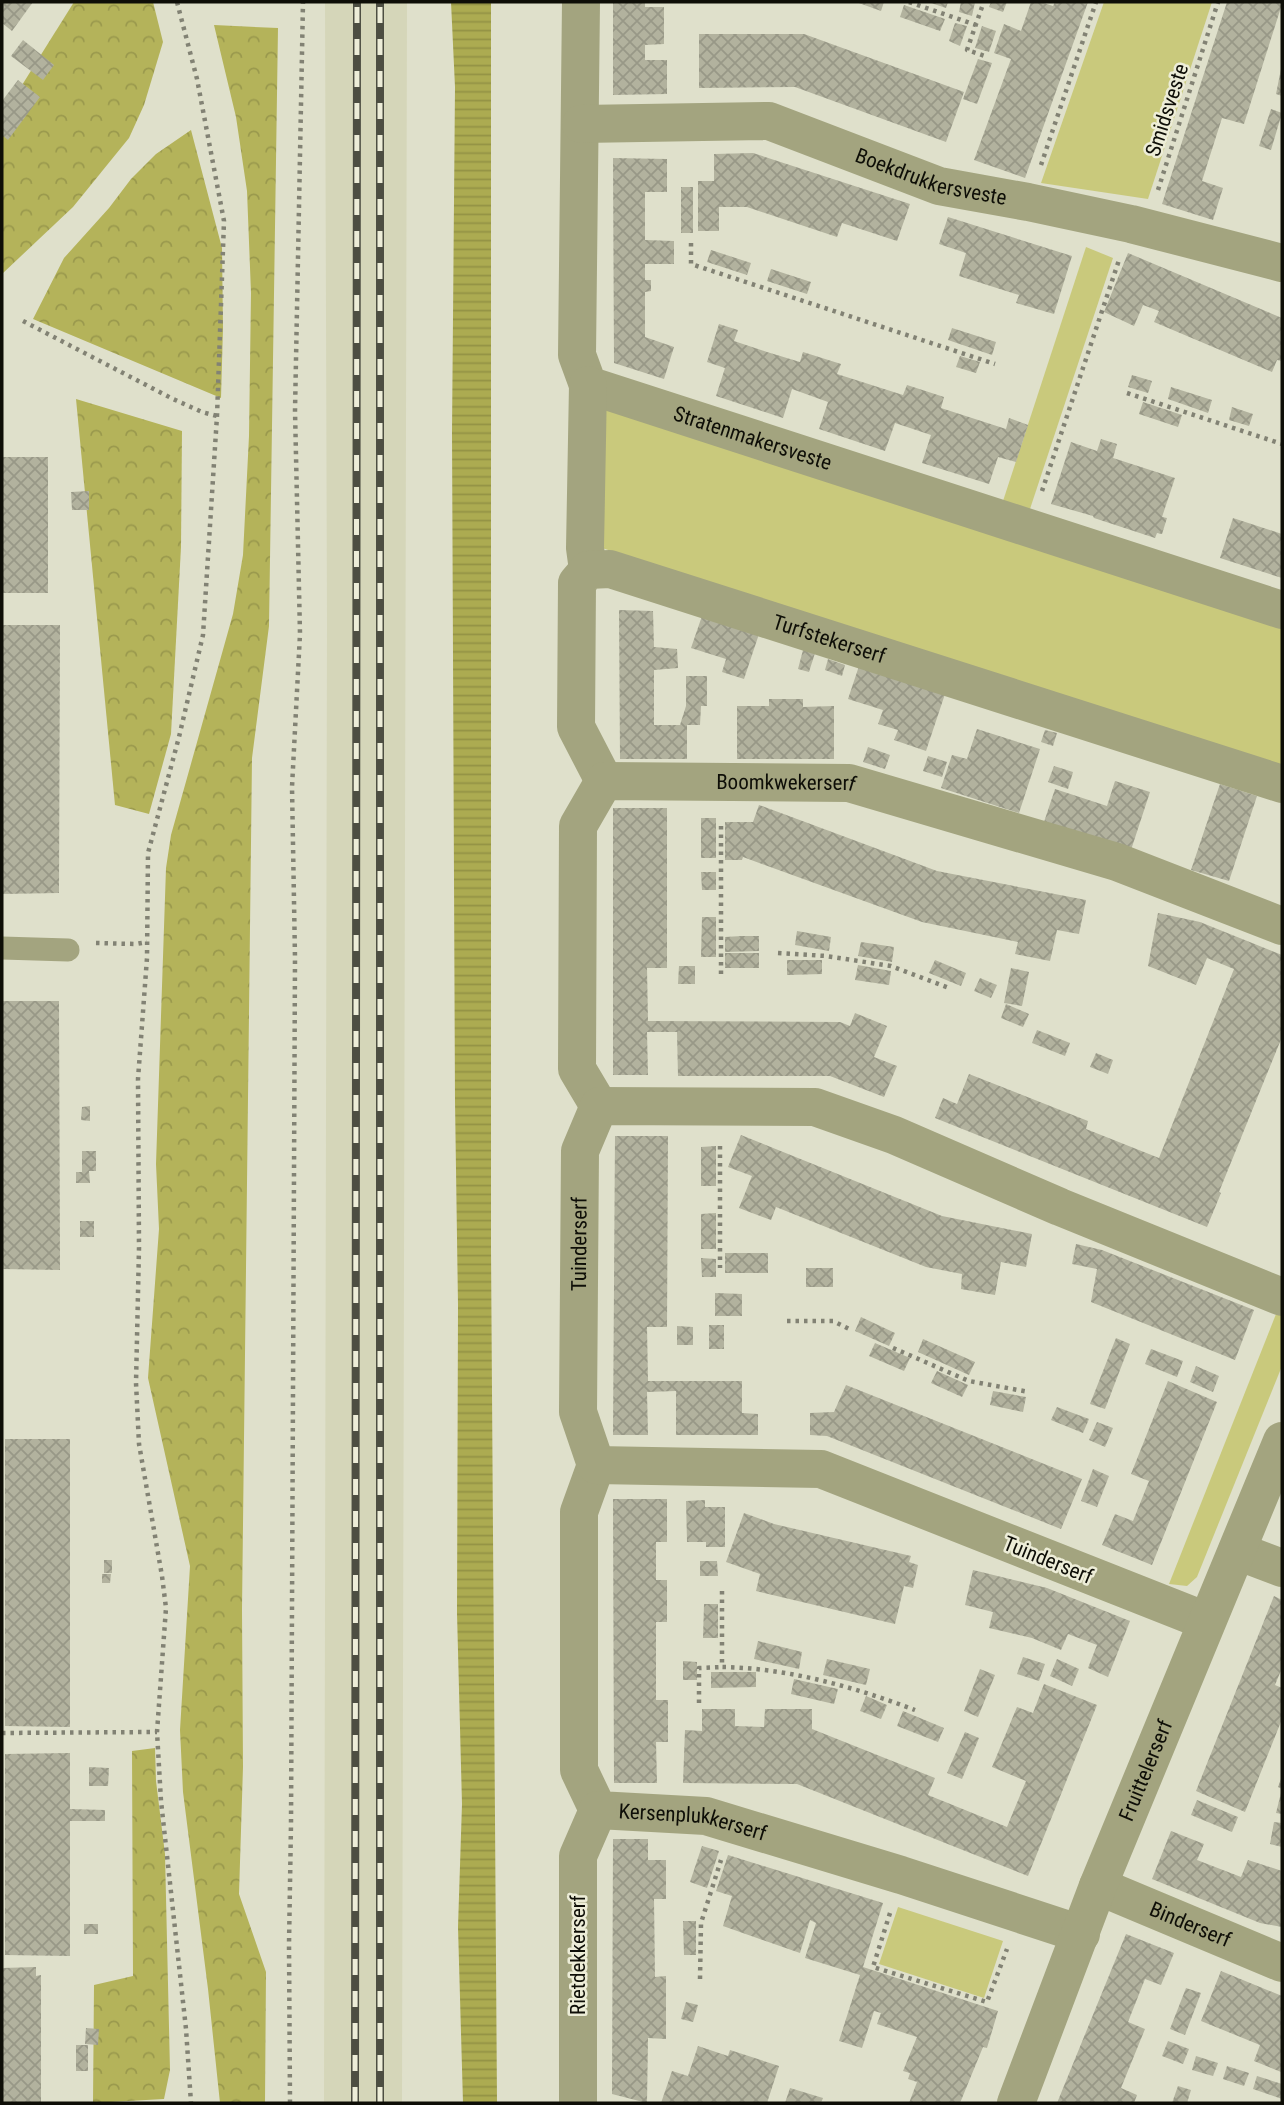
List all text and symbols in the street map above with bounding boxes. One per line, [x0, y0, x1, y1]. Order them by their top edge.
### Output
street label: Smidsveste [1141, 61, 1193, 159]
street label: Boekdrukkersveste [852, 143, 1009, 210]
street label: Stratenmakersveste [671, 402, 835, 475]
street label: Turfstekerserf [770, 610, 889, 669]
street label: Boomkwekerserf [716, 770, 859, 797]
street label: Tuinderserf [567, 1196, 592, 1291]
street label: Tuinderserf [1000, 1531, 1097, 1589]
street label: Fruittelerserf [1114, 1716, 1177, 1825]
street label: Kersenplukkerserf [618, 1799, 770, 1846]
street label: Rietdekkerserf [566, 1895, 590, 2015]
street label: Binderserf [1146, 1897, 1235, 1952]

